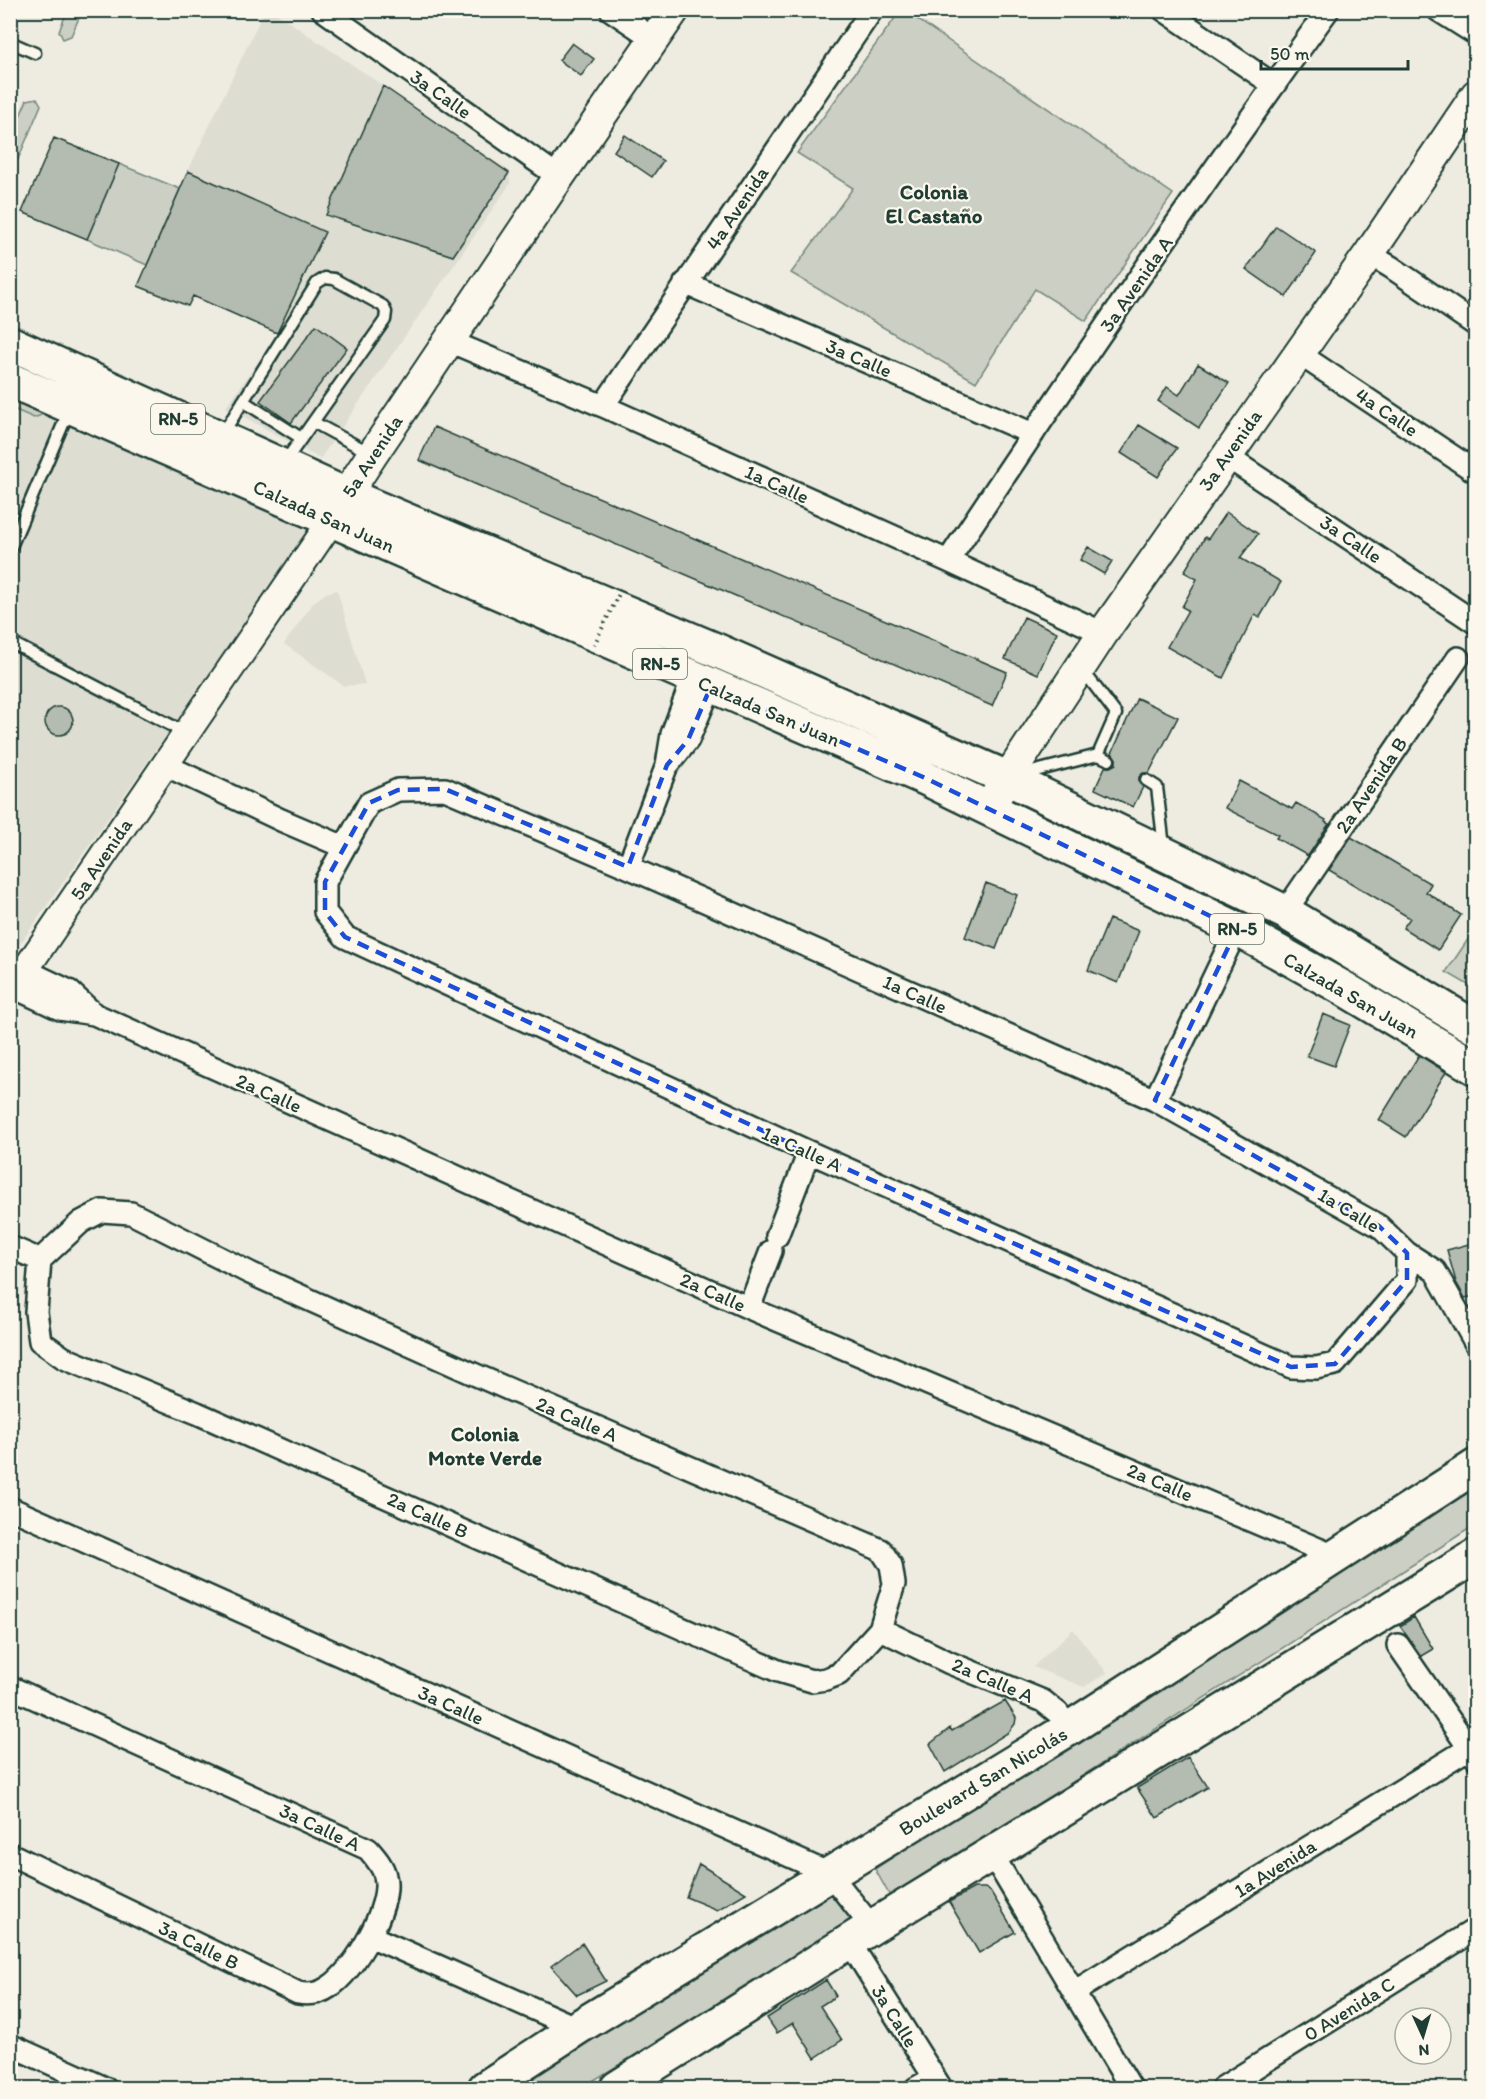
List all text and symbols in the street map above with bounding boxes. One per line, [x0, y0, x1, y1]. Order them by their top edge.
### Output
scale bar [1261, 33, 1408, 71]
text: 50 m [1270, 43, 1310, 65]
street label: 3a Calle [406, 64, 476, 124]
street label: 4a Avenida [700, 161, 774, 254]
district label: Colonia El Castaño [886, 179, 983, 228]
street label: 3a Avenida A [1094, 231, 1178, 337]
street label: 3a Calle [822, 333, 896, 383]
street label: 4a Calle [1351, 382, 1423, 442]
road number: RN-5 [151, 404, 205, 434]
street label: 3a Avenida [1193, 404, 1267, 495]
street label: 5a Avenida [336, 410, 408, 502]
street label: 1a Calle [741, 459, 813, 509]
street label: Calzada San Juan [250, 474, 399, 558]
street label: 3a Calle [1315, 510, 1387, 568]
road number: RN-5 [633, 649, 687, 679]
street label: Calzada San Juan [694, 670, 844, 752]
street label: 2a Avenida B [1330, 732, 1412, 838]
street label: 5a Avenida [65, 813, 137, 905]
road number: RN-5 [1210, 914, 1264, 944]
street label: Calzada San Juan [1279, 947, 1423, 1044]
street label: 1a Calle [879, 969, 951, 1019]
street label: 2a Calle [233, 1068, 305, 1118]
street label: 1a Calle A [758, 1121, 846, 1177]
street label: 1a Calle [1314, 1182, 1384, 1238]
street label: 2a Calle [677, 1267, 749, 1317]
street label: 2a Calle A [533, 1391, 622, 1447]
district label: Colonia Monte Verde [428, 1421, 542, 1470]
street label: 2a Calle [1124, 1457, 1196, 1507]
street label: 2a Calle B [384, 1486, 472, 1544]
street label: 2a Calle A [949, 1652, 1038, 1708]
street label: 3a Calle [414, 1680, 488, 1730]
street label: Boulevard San Nicolás [895, 1721, 1072, 1841]
street label: 3a Calle A [276, 1798, 365, 1856]
street label: 1a Avenida [1229, 1833, 1321, 1903]
street label: 3a Calle B [155, 1915, 243, 1975]
street label: 0 Avenida C [1299, 1972, 1399, 2046]
street label: 3a Calle [866, 1980, 924, 2052]
north arrow [1393, 2006, 1453, 2066]
text: N [1418, 2041, 1430, 2060]

